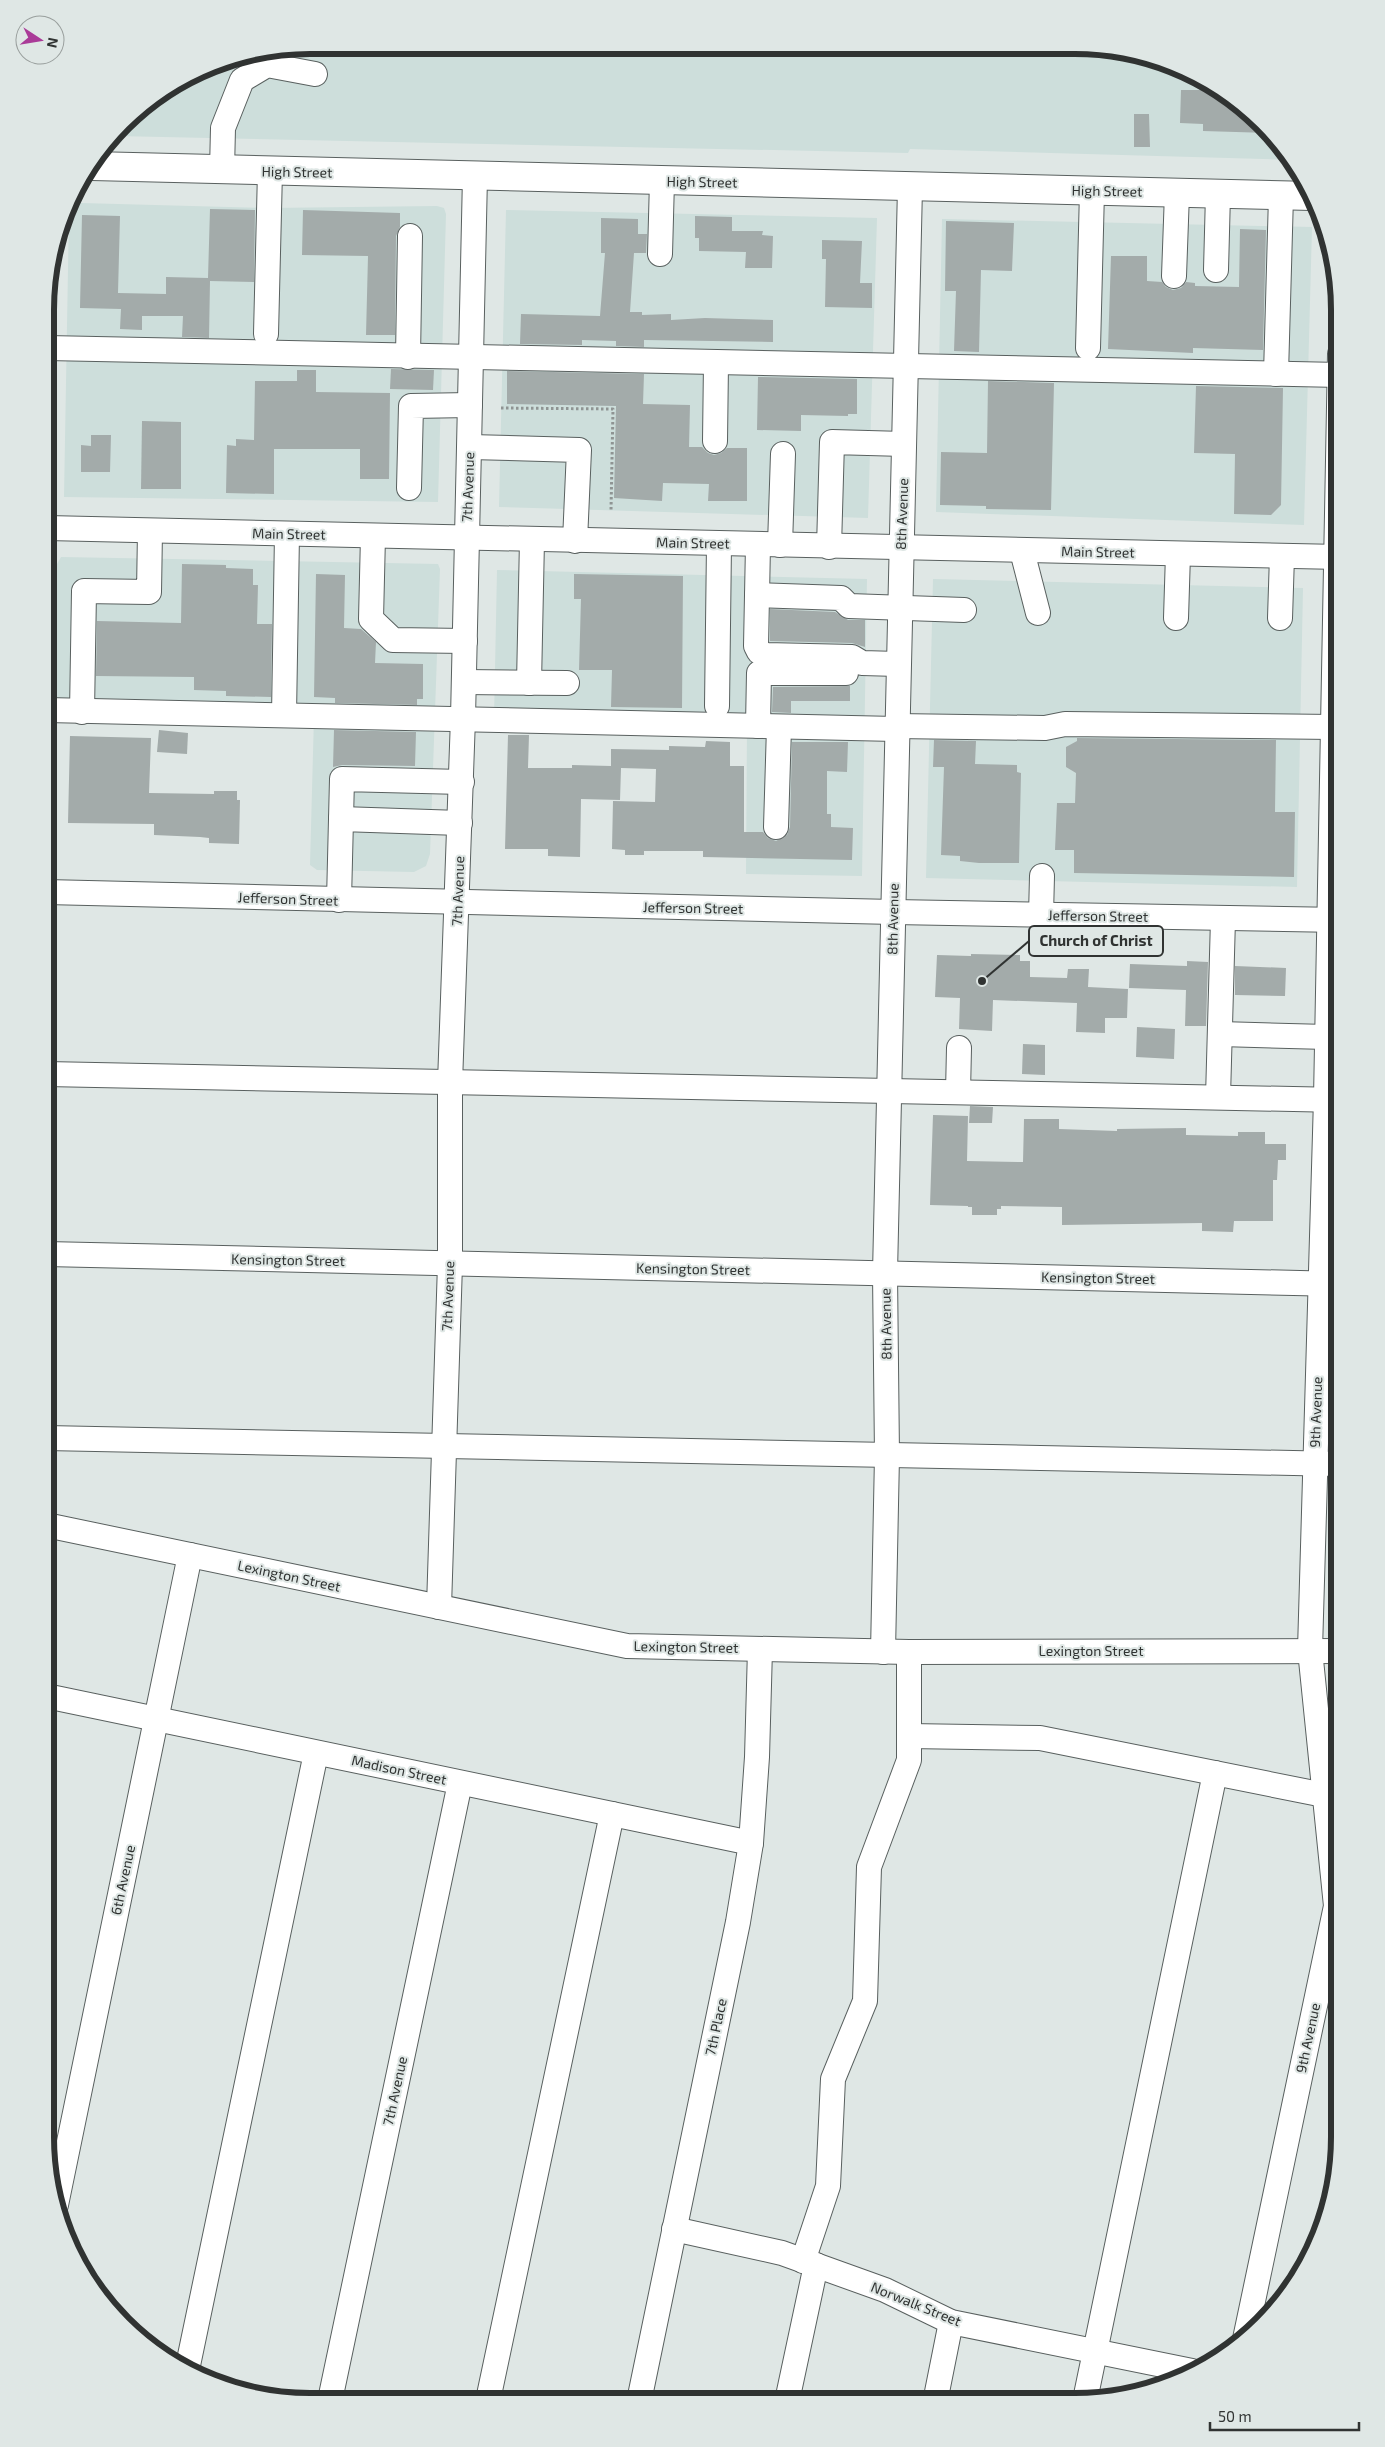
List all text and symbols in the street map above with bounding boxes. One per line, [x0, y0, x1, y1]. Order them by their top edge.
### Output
north arrow [15, 15, 65, 65]
text: N [44, 36, 63, 50]
street label: High Street [261, 162, 333, 181]
street label: High Street [666, 172, 738, 191]
street label: High Street [1071, 181, 1143, 200]
street label: 7th Avenue [458, 452, 477, 522]
street label: 8th Avenue [892, 478, 911, 550]
street label: Main Street [252, 524, 326, 543]
street label: Main Street [656, 533, 730, 552]
street label: Main Street [1061, 542, 1135, 561]
street label: 7th Avenue [448, 856, 467, 926]
street label: 8th Avenue [883, 883, 902, 955]
street label: Jefferson Street [238, 888, 339, 909]
street label: Jefferson Street [643, 898, 743, 917]
street label: Jefferson Street [1048, 906, 1148, 925]
callout: Church of Christ [1029, 926, 1163, 956]
text: Church of Christ [1039, 931, 1153, 949]
street label: Kensington Street [231, 1250, 345, 1269]
street label: Kensington Street [636, 1259, 750, 1278]
street label: 7th Avenue [438, 1261, 457, 1331]
street label: Kensington Street [1041, 1268, 1155, 1287]
street label: 8th Avenue [876, 1288, 895, 1360]
street label: 9th Avenue [1306, 1376, 1325, 1448]
street label: Lexington Street [236, 1556, 342, 1595]
street label: Lexington Street [633, 1637, 739, 1656]
street label: Lexington Street [1039, 1642, 1143, 1659]
street label: Madison Street [350, 1751, 448, 1788]
street label: 6th Avenue [107, 1843, 138, 1916]
street label: 7th Place [701, 1997, 730, 2057]
street label: 9th Avenue [1292, 2001, 1323, 2074]
street label: 7th Avenue [379, 2055, 410, 2127]
street label: Norwalk Street [869, 2278, 964, 2329]
scale bar [1210, 2400, 1359, 2432]
text: 50 m [1218, 2407, 1252, 2425]

